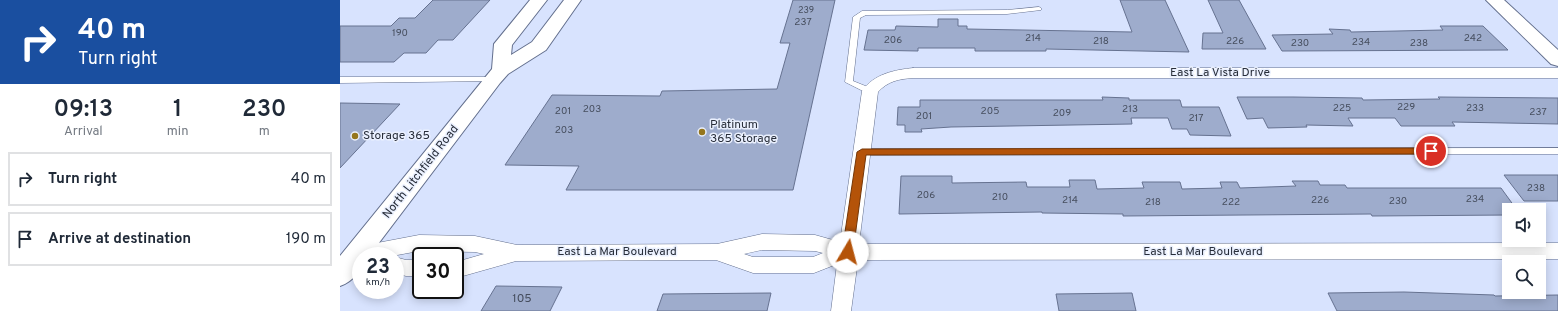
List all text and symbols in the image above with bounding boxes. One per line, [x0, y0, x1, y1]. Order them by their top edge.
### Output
house number: 239 [798, 5, 814, 16]
text: 40 m [78, 13, 146, 49]
icon: right [12, 16, 64, 68]
house number: 237 [794, 16, 812, 29]
house number: 190 [392, 27, 408, 40]
house number: 214 [1025, 32, 1041, 45]
house number: 242 [1464, 32, 1482, 45]
house number: 206 [884, 34, 902, 47]
house number: 218 [1093, 35, 1109, 48]
house number: 226 [1226, 35, 1244, 48]
house number: 234 [1352, 36, 1370, 49]
house number: 230 [1291, 37, 1309, 50]
house number: 238 [1410, 37, 1428, 50]
text: Turn right [78, 48, 158, 71]
street label: East La Vista Drive [1170, 65, 1270, 81]
text: 09:13 [54, 95, 113, 125]
text: 1 [173, 95, 182, 125]
text: 230 [242, 95, 286, 125]
house number: 229 [1397, 101, 1415, 114]
house number: 225 [1333, 102, 1351, 115]
house number: 233 [1466, 102, 1484, 115]
house number: 203 [583, 103, 601, 116]
house number: 213 [1122, 103, 1138, 116]
house number: 201 [555, 105, 571, 118]
house number: 205 [981, 105, 999, 118]
house number: 237 [1529, 106, 1547, 119]
house number: 209 [1053, 107, 1071, 120]
house number: 201 [916, 110, 932, 123]
house number: 217 [1188, 112, 1204, 125]
place label: Platinum 365 Storage [710, 117, 777, 147]
street label: North Litchfield Road [379, 122, 463, 222]
text: Arrival [64, 124, 103, 140]
text: min [167, 124, 188, 140]
text: m [259, 124, 270, 140]
house number: 203 [555, 124, 573, 137]
marker: Platinum 365 Storage [697, 127, 707, 137]
place label: Storage 365 [363, 128, 430, 144]
marker: Storage 365 [350, 131, 360, 141]
pin [1414, 134, 1448, 168]
icon: arrive [1420, 140, 1442, 162]
icon: right [14, 168, 36, 190]
text: Turn right [48, 170, 117, 189]
text: 40 m [291, 170, 326, 189]
house number: 238 [1527, 182, 1545, 195]
house number: 206 [917, 189, 935, 202]
house number: 210 [992, 191, 1008, 204]
house number: 234 [1466, 193, 1484, 206]
house number: 214 [1062, 194, 1078, 207]
house number: 226 [1311, 194, 1329, 207]
house number: 230 [1389, 195, 1407, 208]
house number: 218 [1145, 196, 1161, 209]
house number: 222 [1222, 196, 1240, 209]
map controls [1502, 203, 1546, 299]
button: sound [1502, 203, 1546, 247]
icon: arrive [14, 228, 36, 250]
text: Arrive at destination [48, 230, 191, 249]
text: 190 m [286, 230, 326, 249]
position arrow [827, 231, 869, 273]
street label: East La Mar Boulevard [557, 244, 677, 260]
street label: East La Mar Boulevard [1143, 244, 1263, 260]
speed limit sign: 30 [412, 247, 464, 299]
text: 23 [366, 255, 390, 281]
button: search [1502, 255, 1546, 299]
text: km/h [366, 276, 390, 289]
house number: 105 [512, 291, 532, 307]

